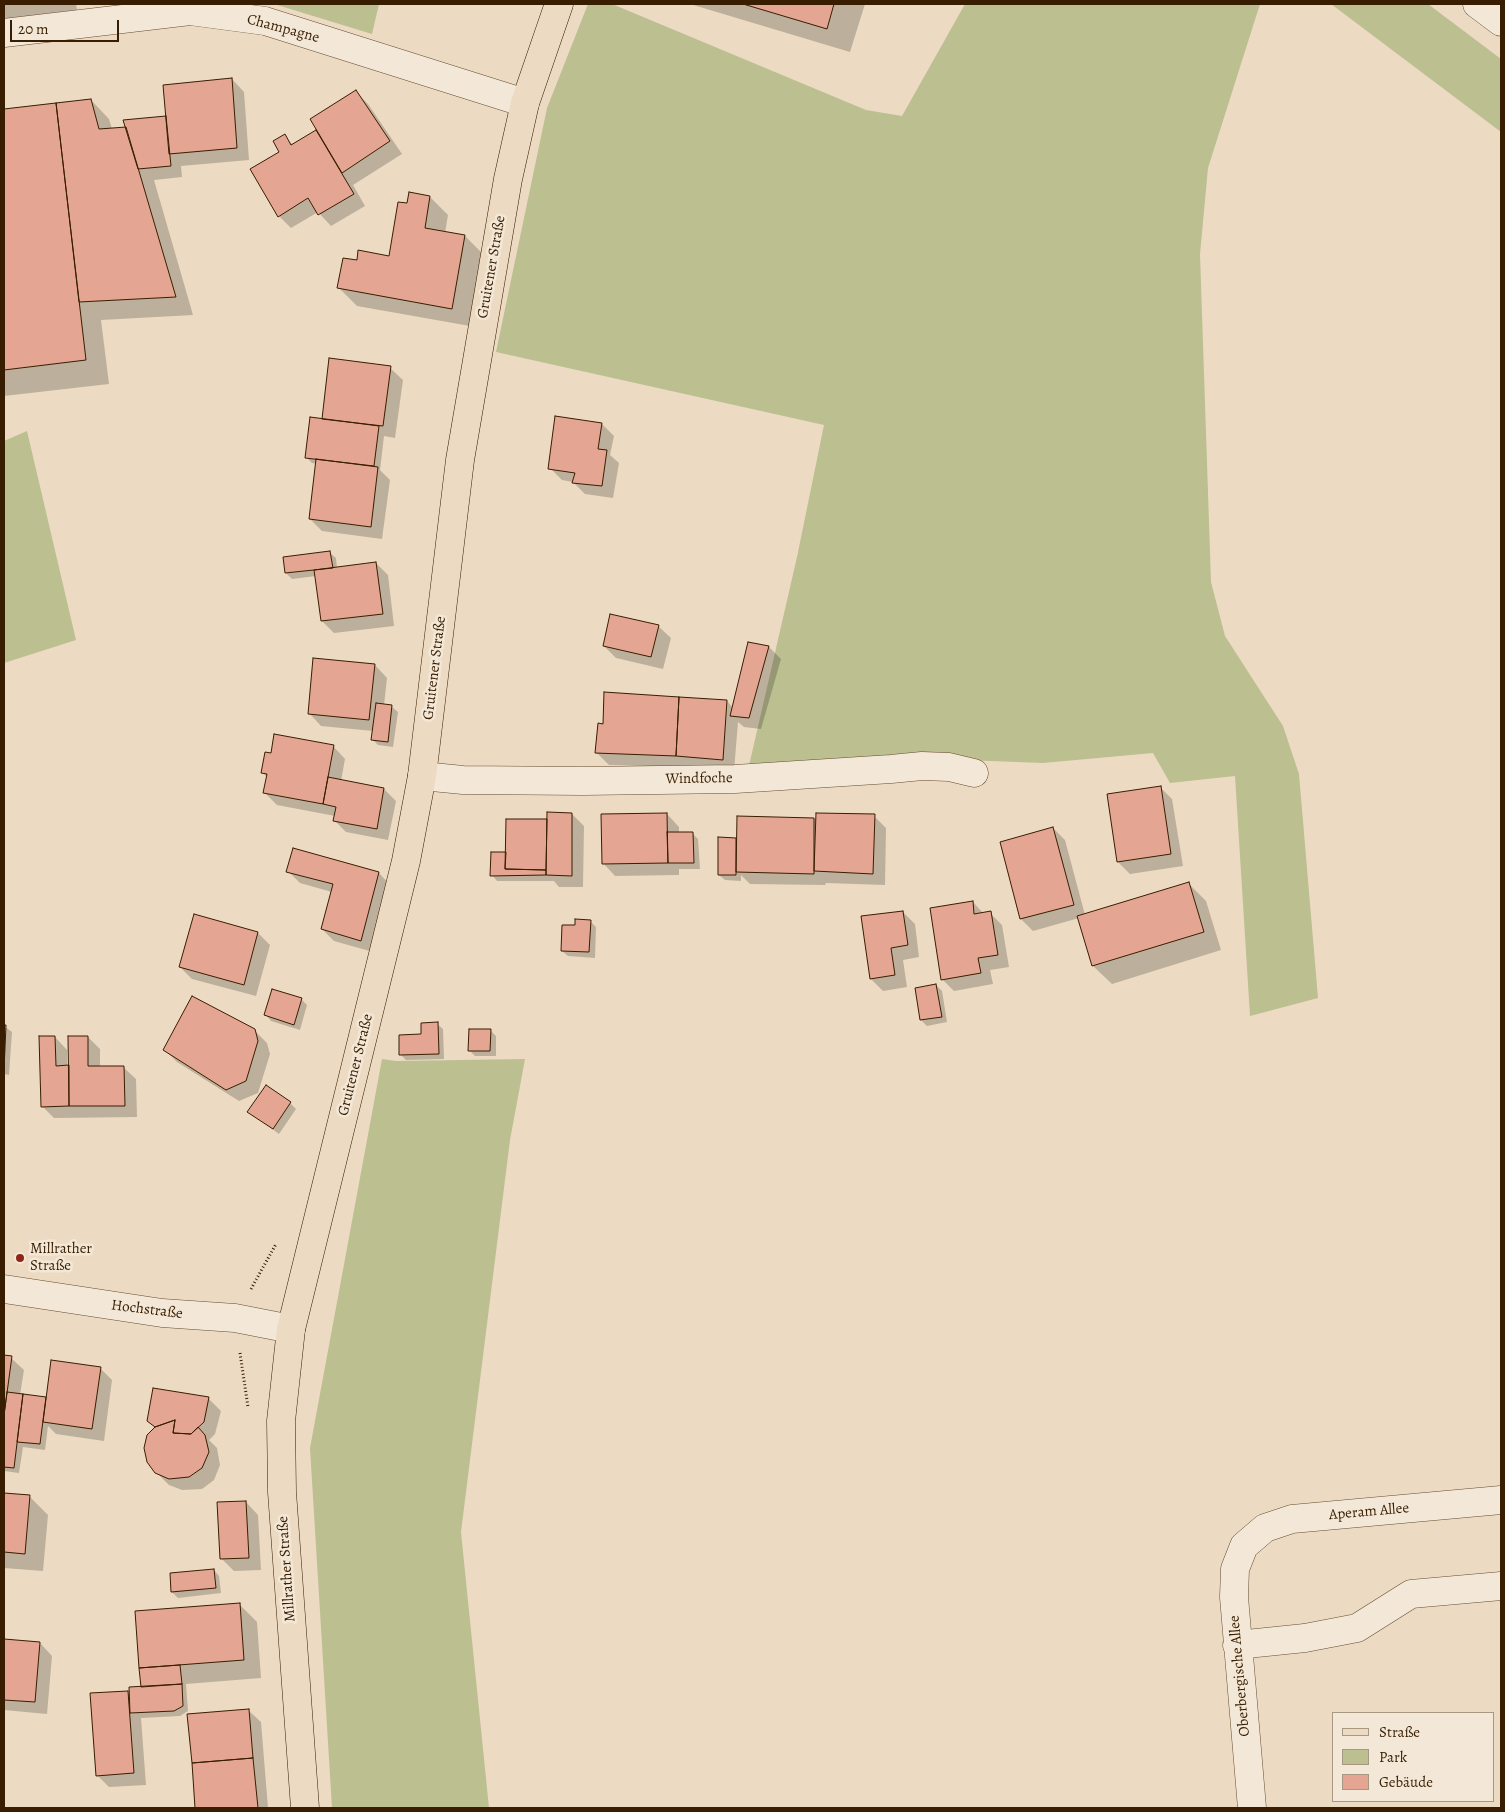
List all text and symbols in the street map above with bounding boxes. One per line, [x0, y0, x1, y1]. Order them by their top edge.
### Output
scale bar [12, 10, 121, 42]
street label: Champagne [245, 11, 321, 47]
text: 20 m [18, 19, 49, 39]
street label: Gruitener Straße [474, 214, 510, 320]
street label: Gruitener Straße [420, 615, 450, 721]
street label: Windfoche [665, 769, 733, 789]
street label: Gruitener Straße [335, 1012, 377, 1118]
place label: Millrather Straße [30, 1240, 92, 1275]
marker: Millrather Straße [14, 1252, 26, 1264]
street label: Hochstraße [110, 1297, 184, 1323]
street label: Aperam Allee [1328, 1500, 1410, 1524]
street label: Millrather Straße [274, 1515, 300, 1623]
street label: Oberbergische Allee [1226, 1615, 1254, 1737]
legend [1332, 1712, 1495, 1802]
text: Straße [1379, 1722, 1420, 1742]
text: Park [1379, 1747, 1407, 1767]
text: Gebäude [1379, 1772, 1433, 1792]

